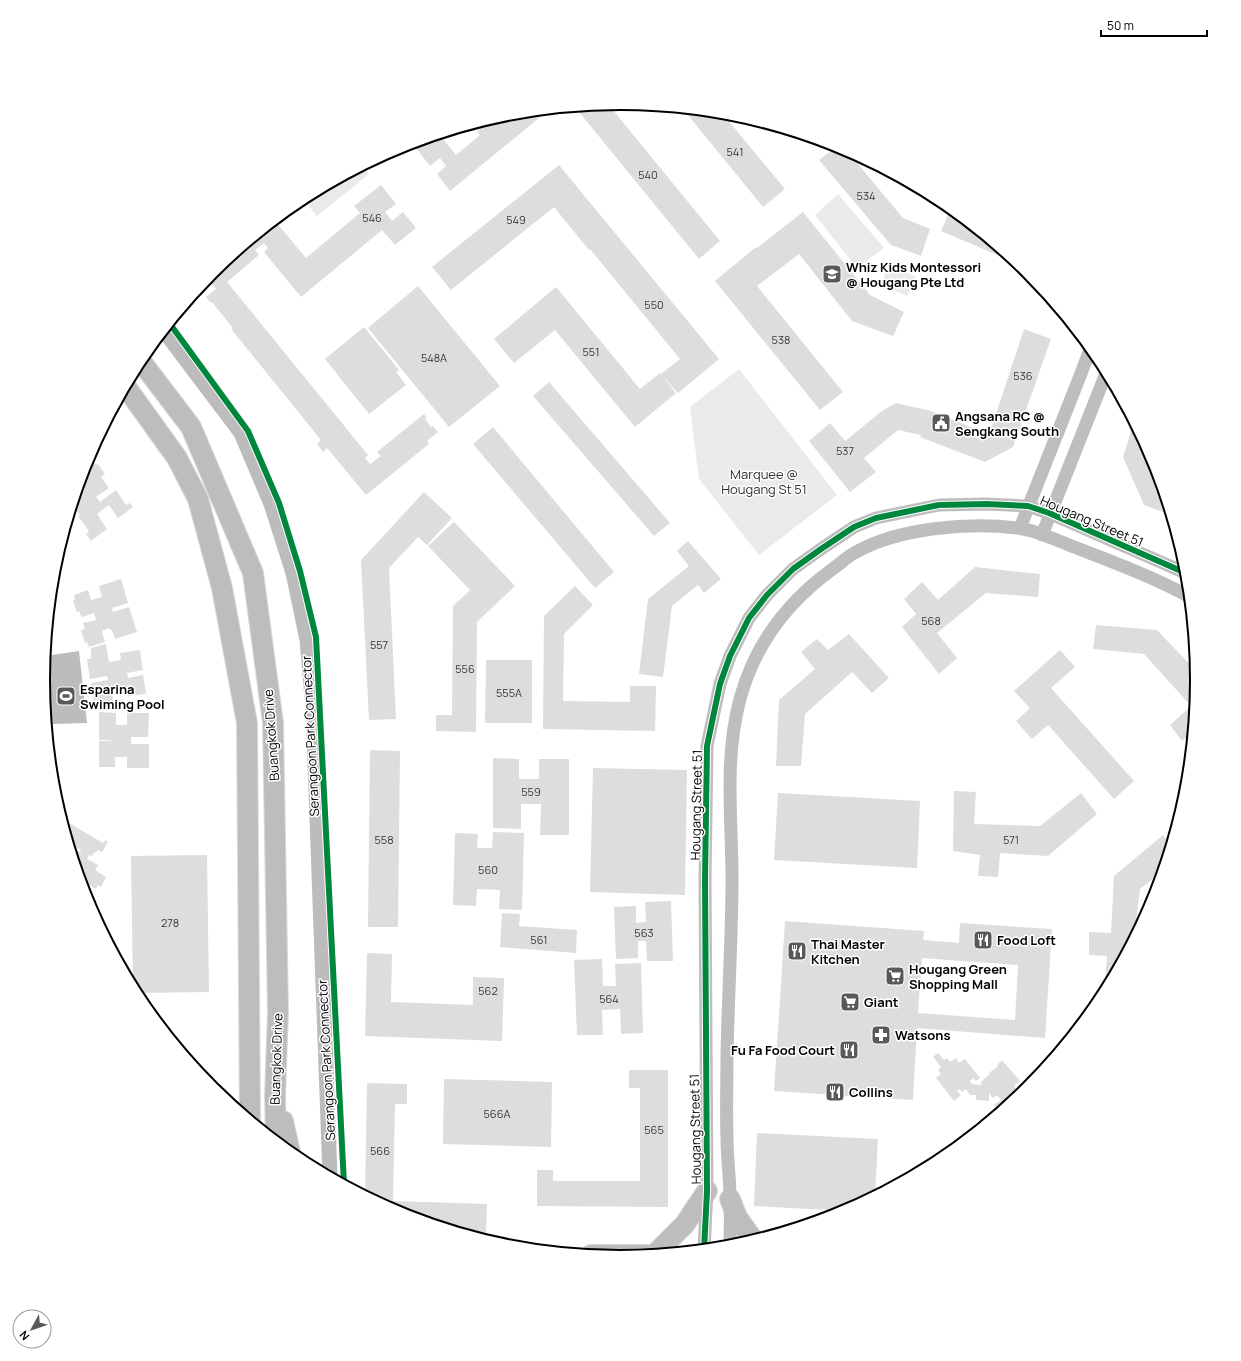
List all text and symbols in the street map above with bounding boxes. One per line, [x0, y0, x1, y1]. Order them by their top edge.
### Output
scale bar [1101, 12, 1207, 38]
text: 50 m [1107, 17, 1134, 34]
house number: 541 [726, 144, 744, 159]
house number: 540 [638, 167, 658, 182]
house number: 534 [857, 188, 875, 203]
house number: 546 [362, 210, 382, 225]
house number: 549 [506, 212, 526, 227]
place label: Whiz Kids Montessori @ Hougang Pte Ltd [846, 258, 981, 291]
school or university icon: Whiz Kids Montessori @ Hougang Pte Ltd [821, 263, 843, 285]
house number: 550 [644, 297, 664, 312]
house number: 538 [772, 332, 790, 347]
house number: 551 [583, 344, 600, 359]
house number: 548A [421, 350, 447, 365]
house number: 536 [1013, 368, 1033, 383]
place label: Angsana RC @ Sengkang South [955, 407, 1059, 440]
public building icon: Angsana RC @ Sengkang South [930, 412, 952, 434]
house number: 537 [836, 443, 854, 458]
park label: Marquee @ Hougang St 51 [721, 465, 807, 498]
street label: Hougang Street 51 [1038, 491, 1146, 551]
house number: 568 [921, 613, 941, 628]
house number: 557 [370, 637, 388, 652]
street label: Serangoon Park Connector [297, 655, 323, 817]
house number: 556 [455, 661, 475, 676]
place label: Esparina Swiming Pool [80, 680, 165, 713]
sports icon: Esparina Swiming Pool [55, 685, 77, 707]
house number: 555A [496, 685, 522, 700]
street label: Buangkok Drive [259, 688, 283, 781]
street label: Hougang Street 51 [686, 750, 706, 860]
house number: 559 [521, 784, 541, 799]
house number: 558 [374, 832, 394, 847]
house number: 571 [1003, 832, 1019, 847]
house number: 560 [478, 862, 498, 877]
house number: 278 [161, 915, 179, 930]
house number: 563 [634, 925, 654, 940]
restaurant icon: Food Loft [972, 929, 994, 951]
place label: Food Loft [997, 931, 1056, 949]
house number: 561 [530, 932, 548, 947]
place label: Thai Master Kitchen [811, 935, 885, 968]
restaurant icon: Thai Master Kitchen [786, 940, 808, 962]
place label: Hougang Green Shopping Mall [909, 960, 1007, 993]
supermarket icon: Hougang Green Shopping Mall [884, 965, 906, 987]
street label: Serangoon Park Connector [313, 979, 339, 1141]
house number: 562 [478, 983, 498, 998]
house number: 564 [599, 991, 619, 1006]
supermarket icon: Giant [839, 991, 861, 1013]
place label: Giant [864, 993, 899, 1011]
street label: Buangkok Drive [265, 1012, 287, 1105]
pharmacy icon: Watsons [870, 1024, 892, 1046]
place label: Watsons [895, 1026, 950, 1044]
restaurant icon: Fu Fa Food Court [838, 1039, 860, 1061]
place label: Fu Fa Food Court [731, 1041, 835, 1059]
street label: Hougang Street 51 [685, 1074, 705, 1184]
restaurant icon: Collins [824, 1081, 846, 1103]
place label: Collins [849, 1083, 893, 1101]
house number: 566A [484, 1106, 511, 1121]
house number: 565 [644, 1122, 664, 1137]
house number: 566 [370, 1143, 390, 1158]
north arrow [12, 1309, 52, 1349]
text: N [16, 1328, 32, 1344]

